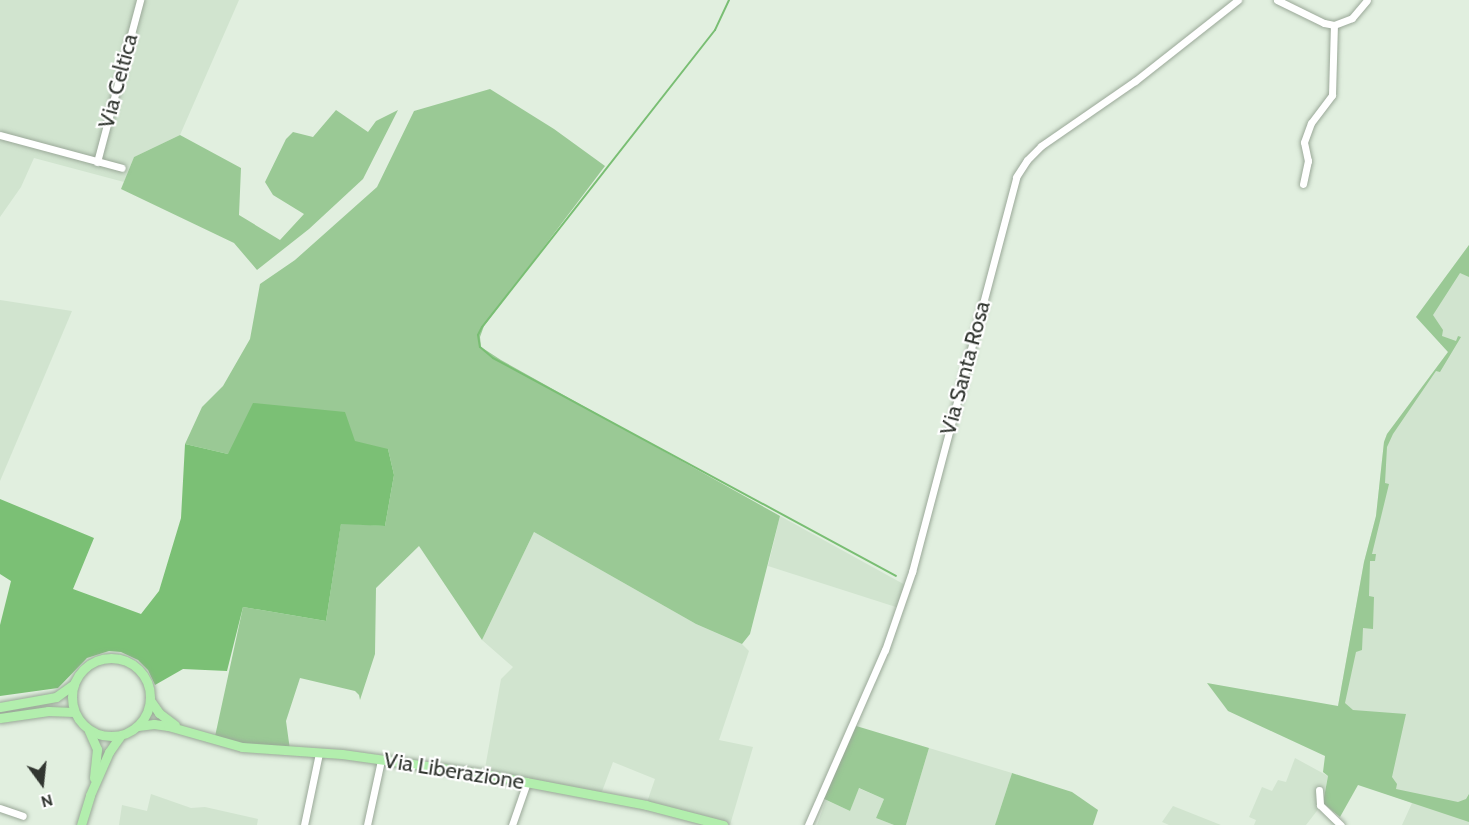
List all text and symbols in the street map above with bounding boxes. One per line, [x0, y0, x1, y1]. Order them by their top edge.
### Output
street label: Via Celtica [93, 31, 143, 131]
street label: Via Santa Rosa [934, 298, 996, 438]
street label: Via Liberazione [382, 747, 526, 795]
north arrow [12, 753, 72, 813]
text: N [39, 790, 55, 812]

